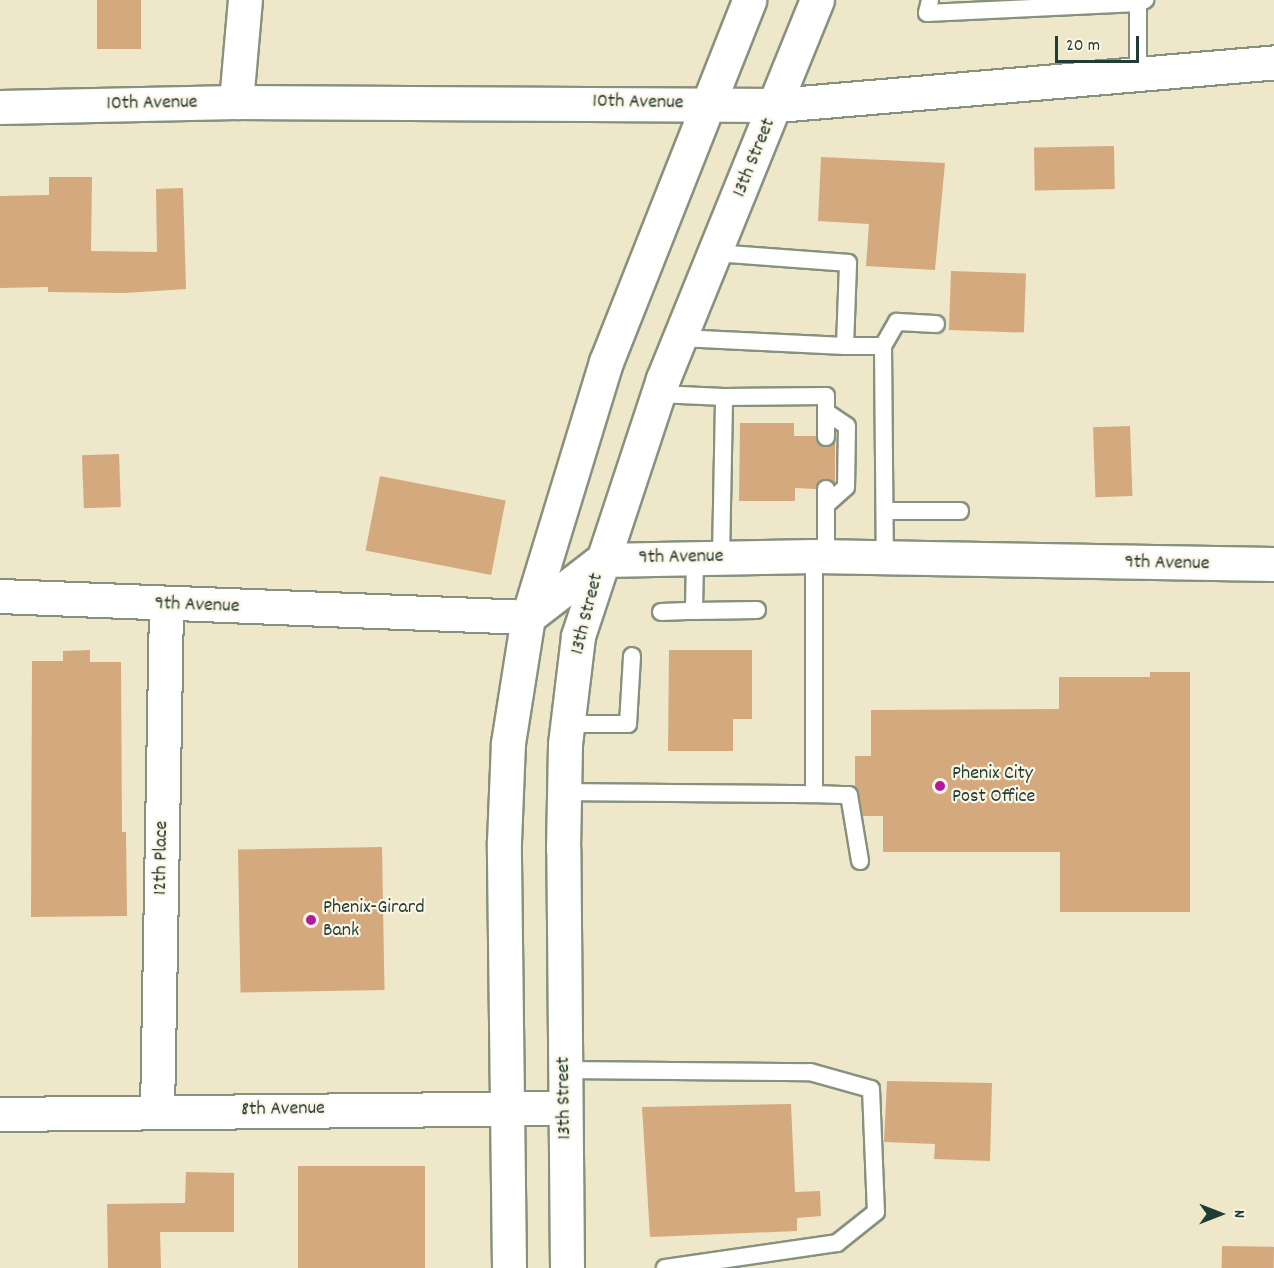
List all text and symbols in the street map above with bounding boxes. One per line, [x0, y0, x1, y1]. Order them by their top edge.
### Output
scale bar [1058, 24, 1142, 62]
text: 20 m [1066, 34, 1100, 59]
street label: 10th Avenue [592, 90, 684, 116]
street label: 10th Avenue [106, 91, 198, 117]
street label: 13th Street [728, 115, 782, 201]
street label: 9th Avenue [638, 545, 724, 571]
street label: 9th Avenue [1124, 551, 1210, 577]
street label: 13th Street [566, 571, 610, 657]
street label: 9th Avenue [154, 593, 240, 619]
place label: Phenix City Post Office [952, 762, 1035, 809]
marker: Phenix City Post Office [933, 779, 947, 793]
street label: 12th Place [149, 821, 175, 895]
place label: Phenix-Girard Bank [323, 897, 425, 944]
marker: Phenix-Girard Bank [304, 913, 318, 927]
street label: 13th Street [552, 1056, 578, 1140]
street label: 8th Avenue [241, 1097, 325, 1123]
north arrow [1190, 1184, 1250, 1244]
text: N [1227, 1210, 1250, 1218]

